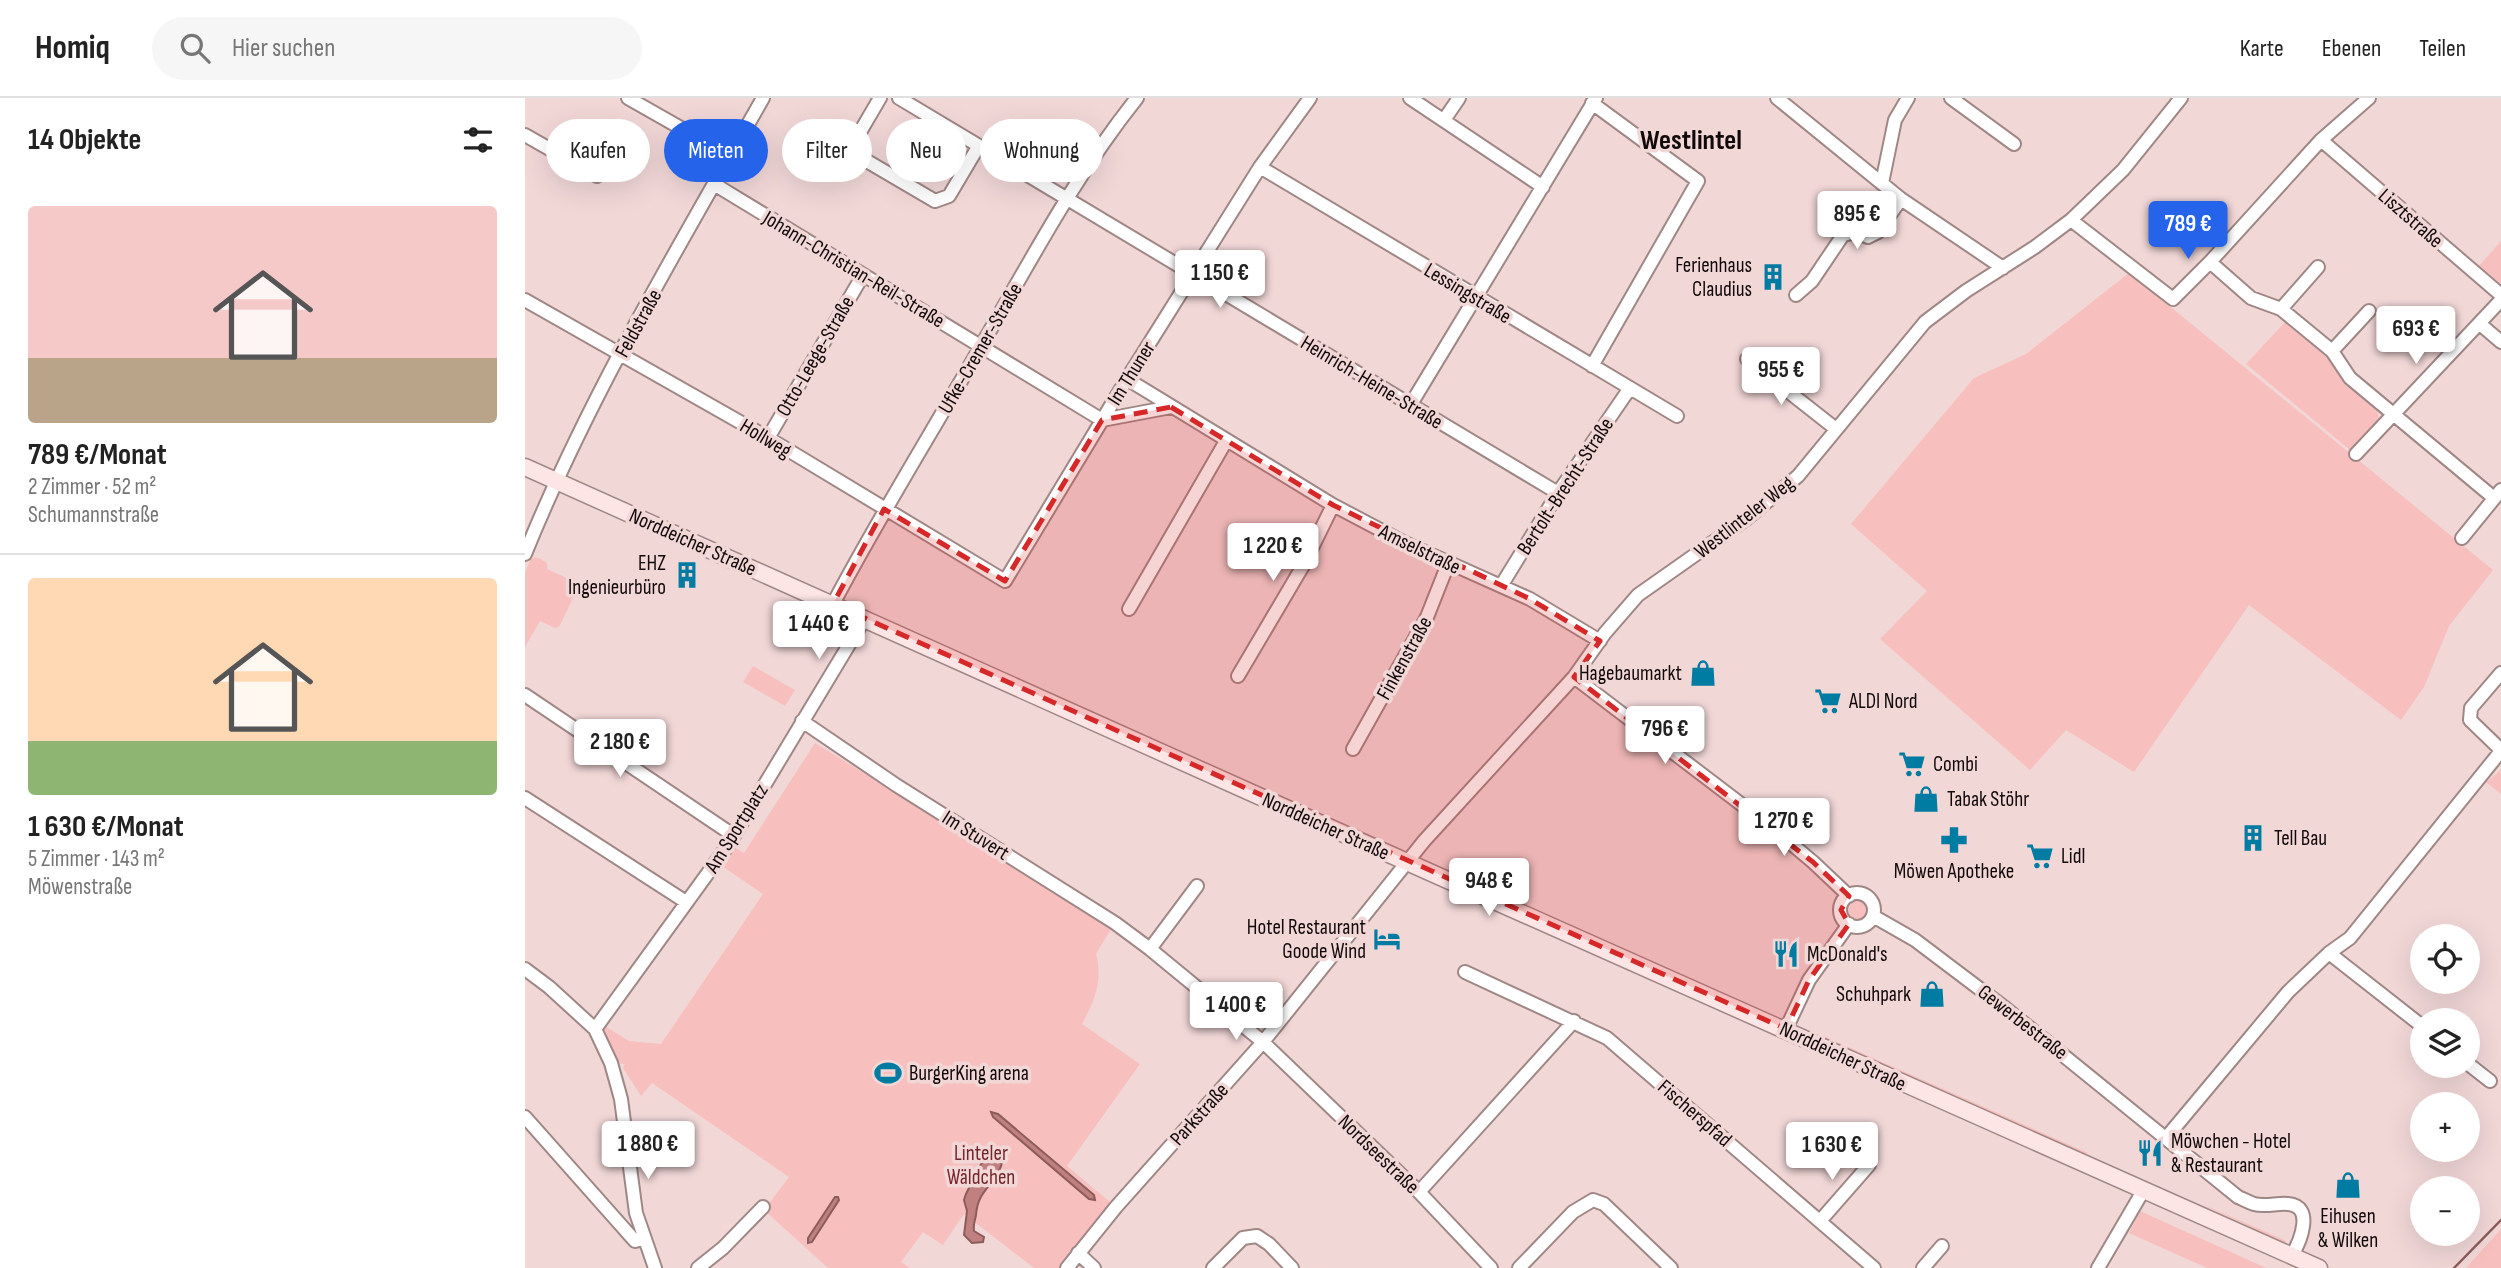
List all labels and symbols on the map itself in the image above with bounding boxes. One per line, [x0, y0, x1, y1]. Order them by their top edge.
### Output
district label: Westlintel [1640, 124, 1742, 157]
street label: Lisztstraße [2373, 183, 2448, 253]
pin: 895 € [1808, 192, 1906, 251]
pin: 789 € [2139, 202, 2237, 261]
street label: Johann-Christian-Reil-Straße [758, 205, 949, 334]
pin: 1 150 € [1155, 250, 1285, 310]
place label: Ferienhaus Claudius [1675, 253, 1752, 302]
street label: Lessingstraße [1420, 258, 1516, 329]
building icon: Ferienhaus Claudius [1758, 262, 1788, 292]
street label: Ufke-Cremer-Straße [933, 279, 1028, 418]
street label: Feldstraße [610, 285, 667, 362]
street label: Otto-Leege-Straße [771, 292, 860, 421]
pin: 693 € [2367, 306, 2465, 366]
street label: Heinrich-Heine-Straße [1296, 330, 1447, 435]
street label: Im Thuner [1102, 337, 1161, 410]
pin: 955 € [1732, 348, 1830, 407]
street label: Hollweg [735, 413, 796, 463]
street label: Bertolt-Brecht-Straße [1512, 413, 1619, 560]
street label: Westlinteler Weg [1689, 471, 1799, 564]
street label: Norddeicher Straße [625, 503, 760, 582]
street label: Amselstraße [1374, 519, 1465, 580]
pin: 1 220 € [1208, 524, 1338, 583]
place label: EHZ Ingenieurbüro [568, 551, 666, 600]
building icon: EHZ Ingenieurbüro [672, 560, 702, 590]
pin: 1 440 € [754, 602, 884, 661]
street label: Finkenstraße [1371, 612, 1437, 704]
shop icon: Hagebaumarkt [1688, 658, 1718, 688]
place label: Hagebaumarkt [1579, 661, 1682, 686]
supermarket icon: ALDI Nord [1813, 686, 1843, 716]
place label: ALDI Nord [1848, 689, 1918, 714]
pin: 796 € [1616, 706, 1714, 766]
pin: 2 180 € [555, 720, 685, 779]
supermarket icon: Combi [1897, 749, 1927, 779]
place label: Combi [1933, 752, 1978, 777]
street label: Am Sportplatz [699, 779, 774, 878]
shop icon: Tabak Stöhr [1911, 784, 1941, 814]
street label: Norddeicher Straße [1258, 787, 1393, 866]
place label: Tabak Stöhr [1947, 787, 2029, 812]
pin: 1 270 € [1719, 798, 1849, 858]
street label: Im Stuvert [938, 805, 1014, 866]
building icon: Tell Bau [2238, 823, 2268, 853]
pharmacy icon: Möwen Apotheke [1939, 825, 1969, 855]
place label: Tell Bau [2274, 826, 2327, 851]
supermarket icon: Lidl [2025, 841, 2055, 871]
place label: Lidl [2061, 844, 2085, 869]
pin: 948 € [1440, 858, 1538, 918]
place label: Möwen Apotheke [1894, 859, 2014, 884]
place label: Hotel Restaurant Goode Wind [1247, 915, 1366, 964]
hotel icon: Hotel Restaurant Goode Wind [1372, 924, 1402, 954]
restaurant icon: McDonald's [1771, 939, 1801, 969]
place label: McDonald's [1807, 942, 1888, 967]
shop icon: Schuhpark [1917, 979, 1947, 1009]
street label: Gewerbestraße [1973, 980, 2073, 1065]
pin: 1 400 € [1171, 982, 1301, 1042]
place label: Schuhpark [1836, 982, 1911, 1007]
street label: Norddeicher Straße [1776, 1016, 1910, 1097]
sports icon: BurgerKing arena [873, 1058, 903, 1088]
place label: BurgerKing arena [909, 1061, 1029, 1086]
street label: Fischerspfad [1652, 1074, 1737, 1152]
street label: Parkstraße [1165, 1078, 1234, 1151]
street label: Nordseestraße [1333, 1109, 1424, 1199]
pin: 1 880 € [583, 1122, 713, 1181]
pin: 1 630 € [1767, 1122, 1897, 1182]
place label: Möwchen - Hotel & Restaurant [2171, 1129, 2291, 1178]
restaurant icon: Möwchen - Hotel & Restaurant [2135, 1138, 2165, 1168]
park label: Linteler Wäldchen [947, 1141, 1015, 1190]
shop icon: Eihusen & Wilken [2333, 1170, 2363, 1200]
place label: Eihusen & Wilken [2318, 1204, 2378, 1253]

